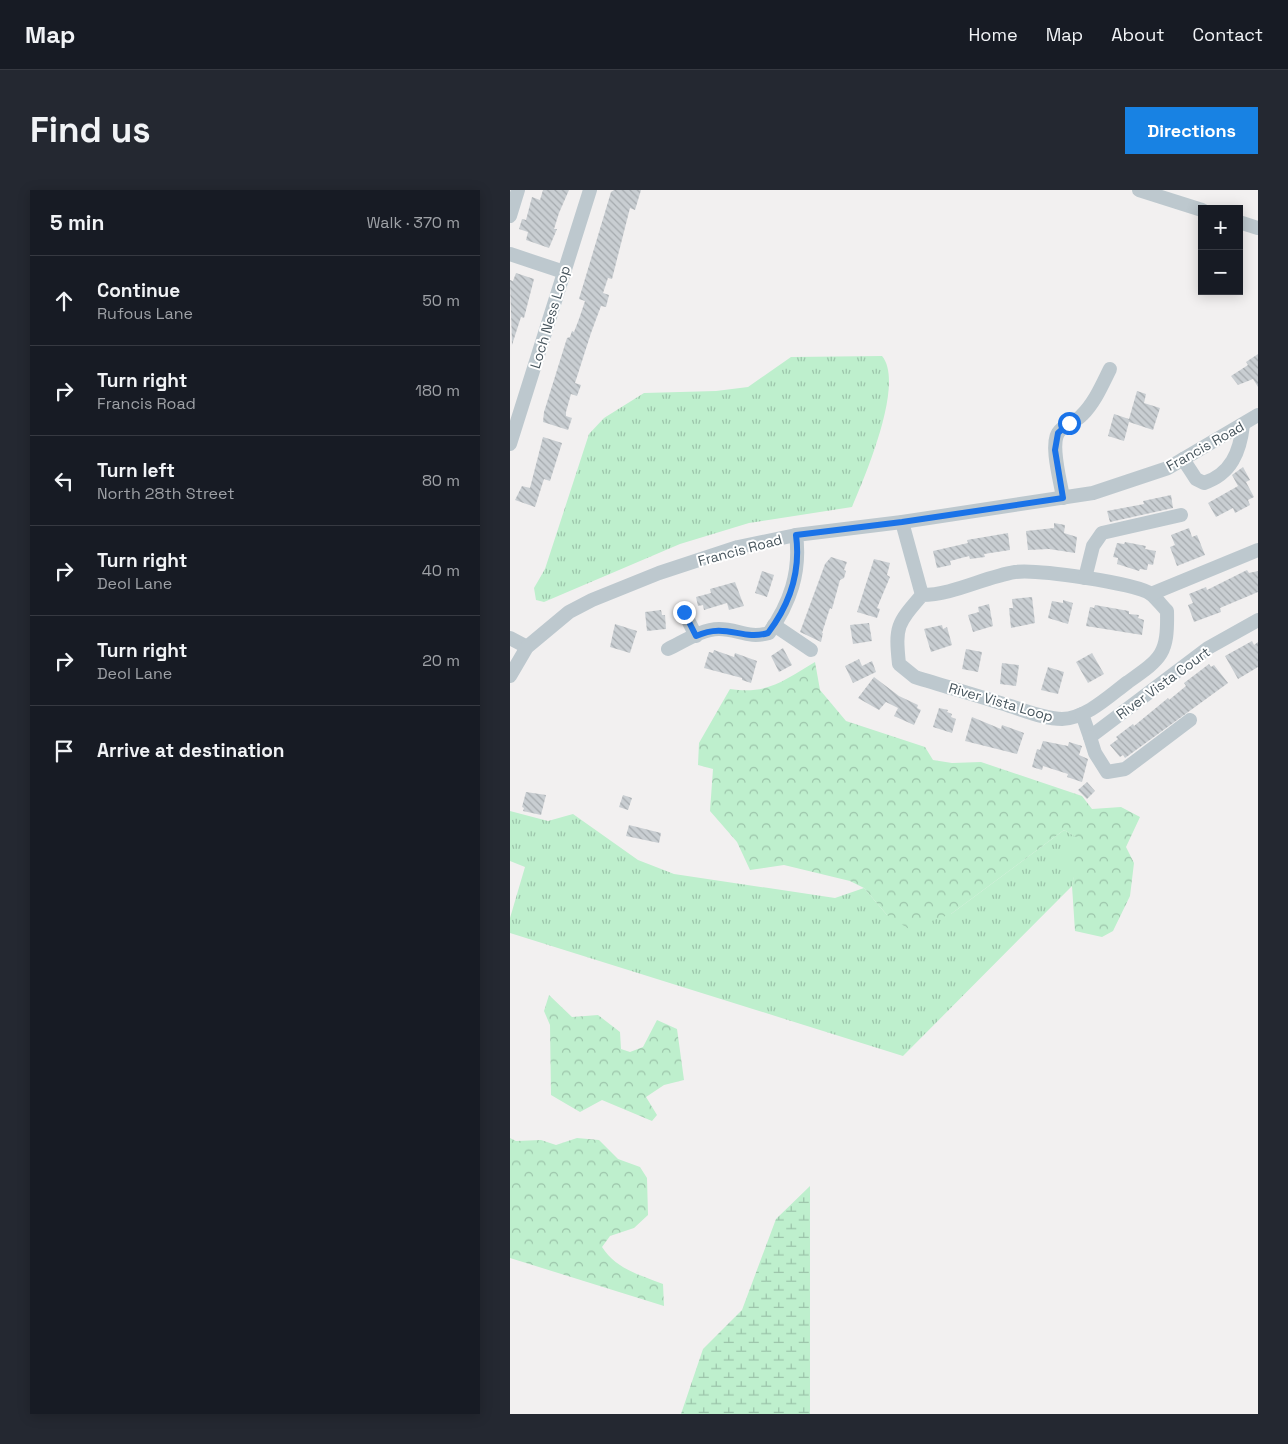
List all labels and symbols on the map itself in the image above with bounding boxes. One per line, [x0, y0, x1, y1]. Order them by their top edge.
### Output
street label: Loch Ness Loop [526, 263, 574, 371]
route start [1058, 412, 1081, 435]
street label: Francis Road [1163, 417, 1247, 475]
street label: Francis Road [696, 530, 784, 570]
route end [673, 601, 696, 624]
street label: River Vista Court [1112, 643, 1214, 723]
street label: River Vista Loop [947, 678, 1055, 726]

